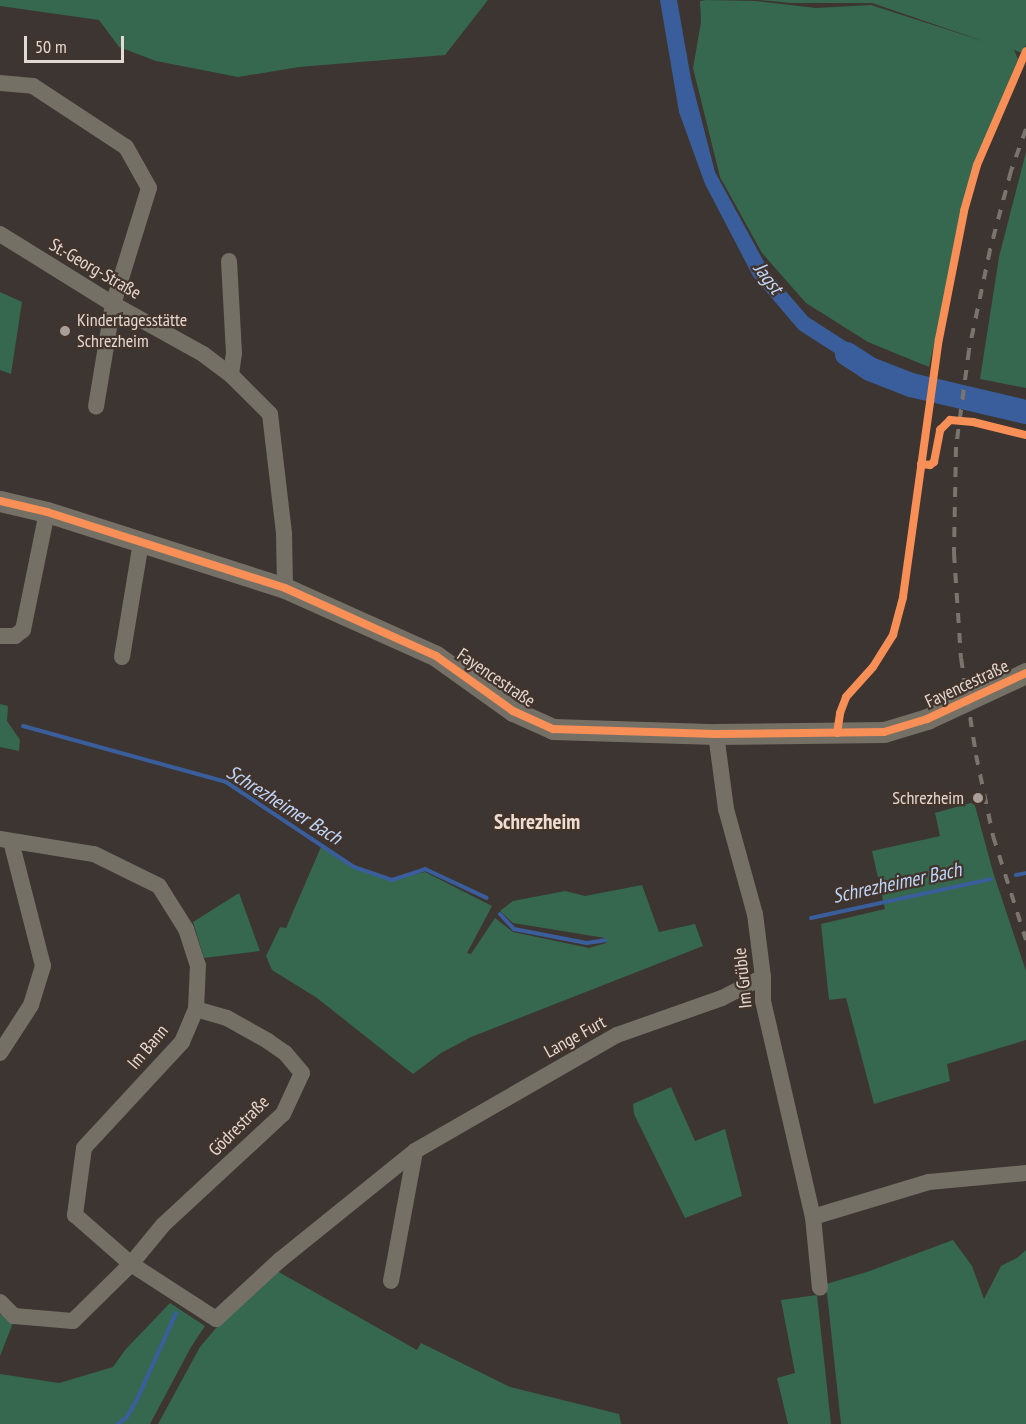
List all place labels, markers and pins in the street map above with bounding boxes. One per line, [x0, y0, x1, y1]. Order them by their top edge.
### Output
place label: Kindertagesstätte Schrezheim [77, 310, 187, 352]
marker: Kindertagesstätte Schrezheim [58, 324, 72, 338]
place label: Schrezheim [892, 787, 964, 809]
marker: Schrezheim [969, 789, 987, 807]

